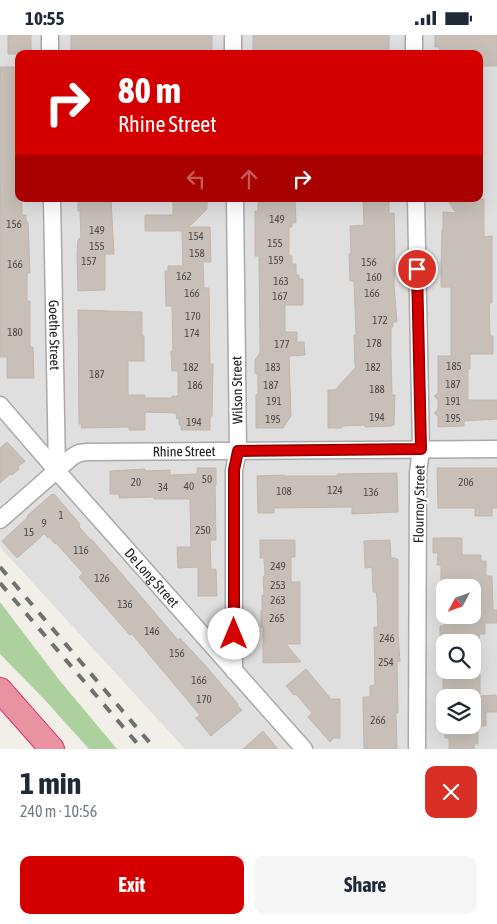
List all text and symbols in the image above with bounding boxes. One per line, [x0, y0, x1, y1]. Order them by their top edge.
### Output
text: 10:55 [25, 7, 64, 29]
icon: right [35, 70, 100, 135]
text: 80 m [118, 70, 181, 110]
text: Rhine Street [118, 111, 217, 137]
icon: left [182, 165, 210, 193]
icon: ahead [235, 165, 263, 193]
icon: right [288, 165, 316, 193]
house number: 149 [269, 213, 285, 225]
house number: 156 [6, 218, 22, 230]
house number: 149 [89, 224, 105, 236]
house number: 154 [188, 230, 204, 242]
house number: 155 [267, 237, 283, 249]
house number: 155 [89, 240, 105, 252]
house number: 158 [189, 247, 205, 259]
pin [396, 248, 438, 290]
house number: 159 [268, 254, 284, 266]
house number: 157 [81, 255, 97, 267]
icon: arrive [403, 255, 431, 283]
house number: 156 [361, 256, 377, 268]
house number: 166 [7, 258, 23, 270]
house number: 162 [176, 270, 192, 282]
house number: 160 [366, 271, 382, 283]
house number: 163 [273, 275, 289, 287]
house number: 166 [184, 287, 200, 299]
house number: 166 [364, 287, 380, 299]
house number: 167 [272, 290, 288, 302]
street label: Goethe Street [46, 300, 63, 370]
house number: 170 [185, 310, 201, 322]
house number: 172 [372, 314, 388, 326]
house number: 180 [7, 326, 23, 338]
house number: 174 [184, 327, 200, 339]
house number: 178 [366, 337, 382, 349]
house number: 177 [274, 338, 290, 350]
street label: Wilson Street [228, 356, 246, 424]
house number: 185 [446, 360, 462, 372]
house number: 182 [183, 361, 199, 373]
house number: 183 [265, 361, 281, 373]
house number: 182 [365, 361, 381, 373]
house number: 187 [89, 368, 105, 380]
house number: 187 [445, 378, 461, 390]
house number: 186 [187, 379, 203, 391]
house number: 187 [263, 379, 279, 391]
house number: 188 [369, 383, 385, 395]
house number: 191 [266, 395, 282, 407]
house number: 191 [445, 395, 461, 407]
house number: 194 [369, 411, 385, 423]
house number: 195 [445, 412, 461, 424]
house number: 195 [265, 413, 281, 425]
house number: 194 [186, 416, 202, 428]
street label: Rhine Street [153, 443, 216, 460]
street label: Flournoy Street [410, 465, 428, 543]
house number: 50 [202, 473, 212, 485]
house number: 20 [131, 476, 141, 488]
house number: 206 [458, 476, 474, 488]
house number: 40 [184, 480, 194, 492]
house number: 34 [158, 481, 168, 493]
house number: 124 [327, 484, 343, 496]
house number: 108 [276, 485, 292, 497]
house number: 136 [363, 486, 379, 498]
house number: 1 [58, 509, 64, 521]
house number: 9 [41, 517, 47, 529]
house number: 250 [195, 524, 211, 536]
house number: 15 [24, 526, 34, 538]
house number: 116 [73, 544, 89, 556]
street label: De Long Street [121, 545, 182, 611]
house number: 249 [270, 560, 286, 572]
house number: 126 [94, 572, 110, 584]
house number: 253 [270, 579, 286, 591]
north arrow [436, 579, 481, 624]
map controls [436, 579, 481, 734]
house number: 263 [270, 594, 286, 606]
house number: 136 [117, 598, 133, 610]
position arrow [207, 607, 259, 659]
house number: 265 [269, 612, 285, 624]
house number: 146 [144, 625, 160, 637]
house number: 246 [379, 632, 395, 644]
button: search [436, 634, 481, 679]
house number: 156 [169, 647, 185, 659]
house number: 254 [378, 656, 394, 668]
house number: 166 [191, 674, 207, 686]
button: layers [436, 689, 481, 734]
house number: 170 [196, 693, 212, 705]
house number: 266 [370, 714, 386, 726]
text: 1 min [20, 766, 81, 800]
button: close [425, 766, 477, 818]
text: 240 m · 10:56 [20, 802, 97, 820]
button: Exit [20, 856, 244, 914]
button: Share [254, 856, 477, 914]

